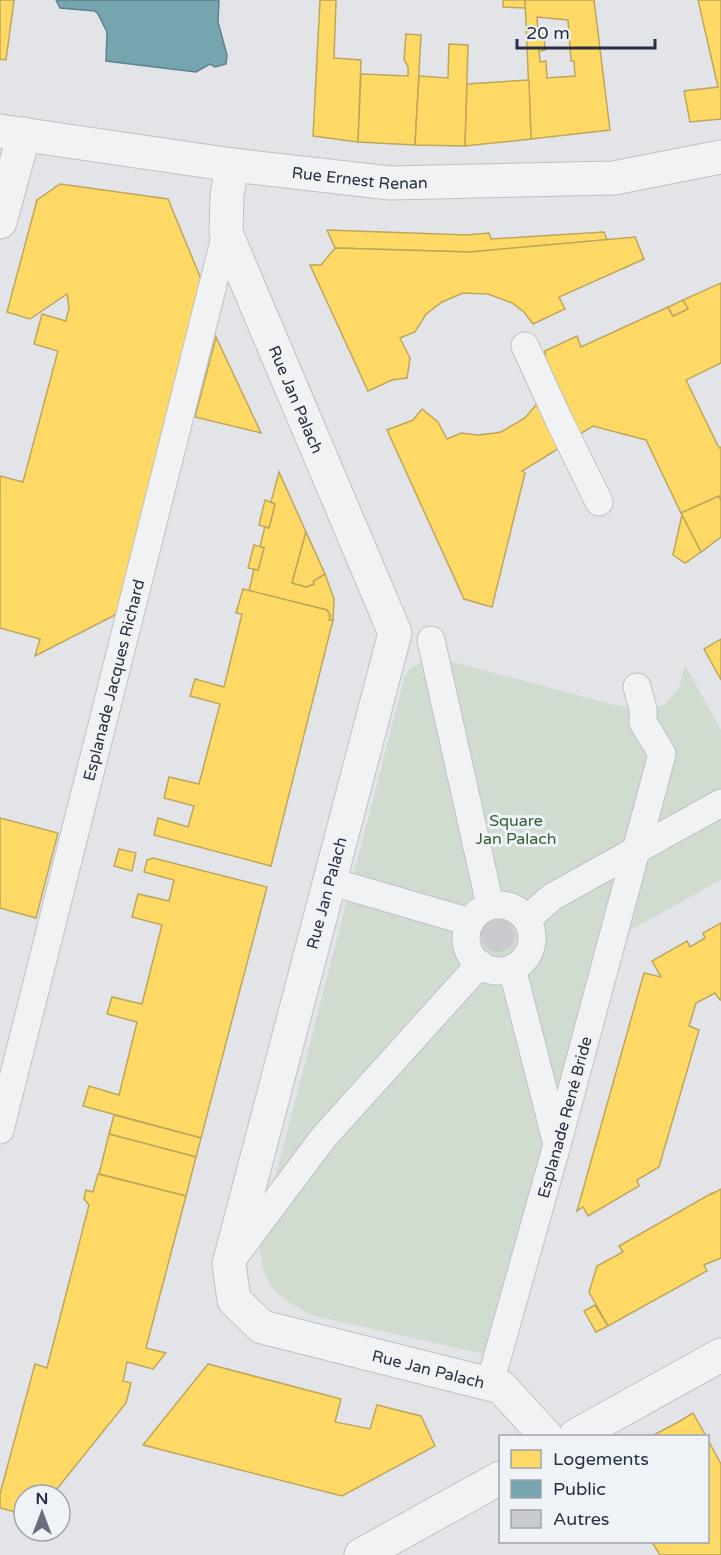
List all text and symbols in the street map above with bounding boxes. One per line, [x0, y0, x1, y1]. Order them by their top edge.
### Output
scale bar [517, 12, 655, 50]
text: 20 m [526, 22, 570, 44]
street label: Rue Ernest Renan [291, 163, 428, 194]
street label: Rue Jan Palach [264, 343, 327, 457]
street label: Esplanade Jacques Richard [79, 577, 149, 783]
park label: Square Jan Palach [476, 811, 556, 849]
street label: Rue Jan Palach [302, 835, 352, 952]
street label: Esplanade René Bride [534, 1034, 597, 1201]
street label: Rue Jan Palach [370, 1346, 487, 1394]
legend [499, 1435, 709, 1543]
text: Logements [553, 1448, 649, 1470]
text: Public [553, 1478, 606, 1500]
north arrow [12, 1483, 72, 1543]
text: N [36, 1489, 48, 1509]
text: Autres [553, 1508, 609, 1530]

